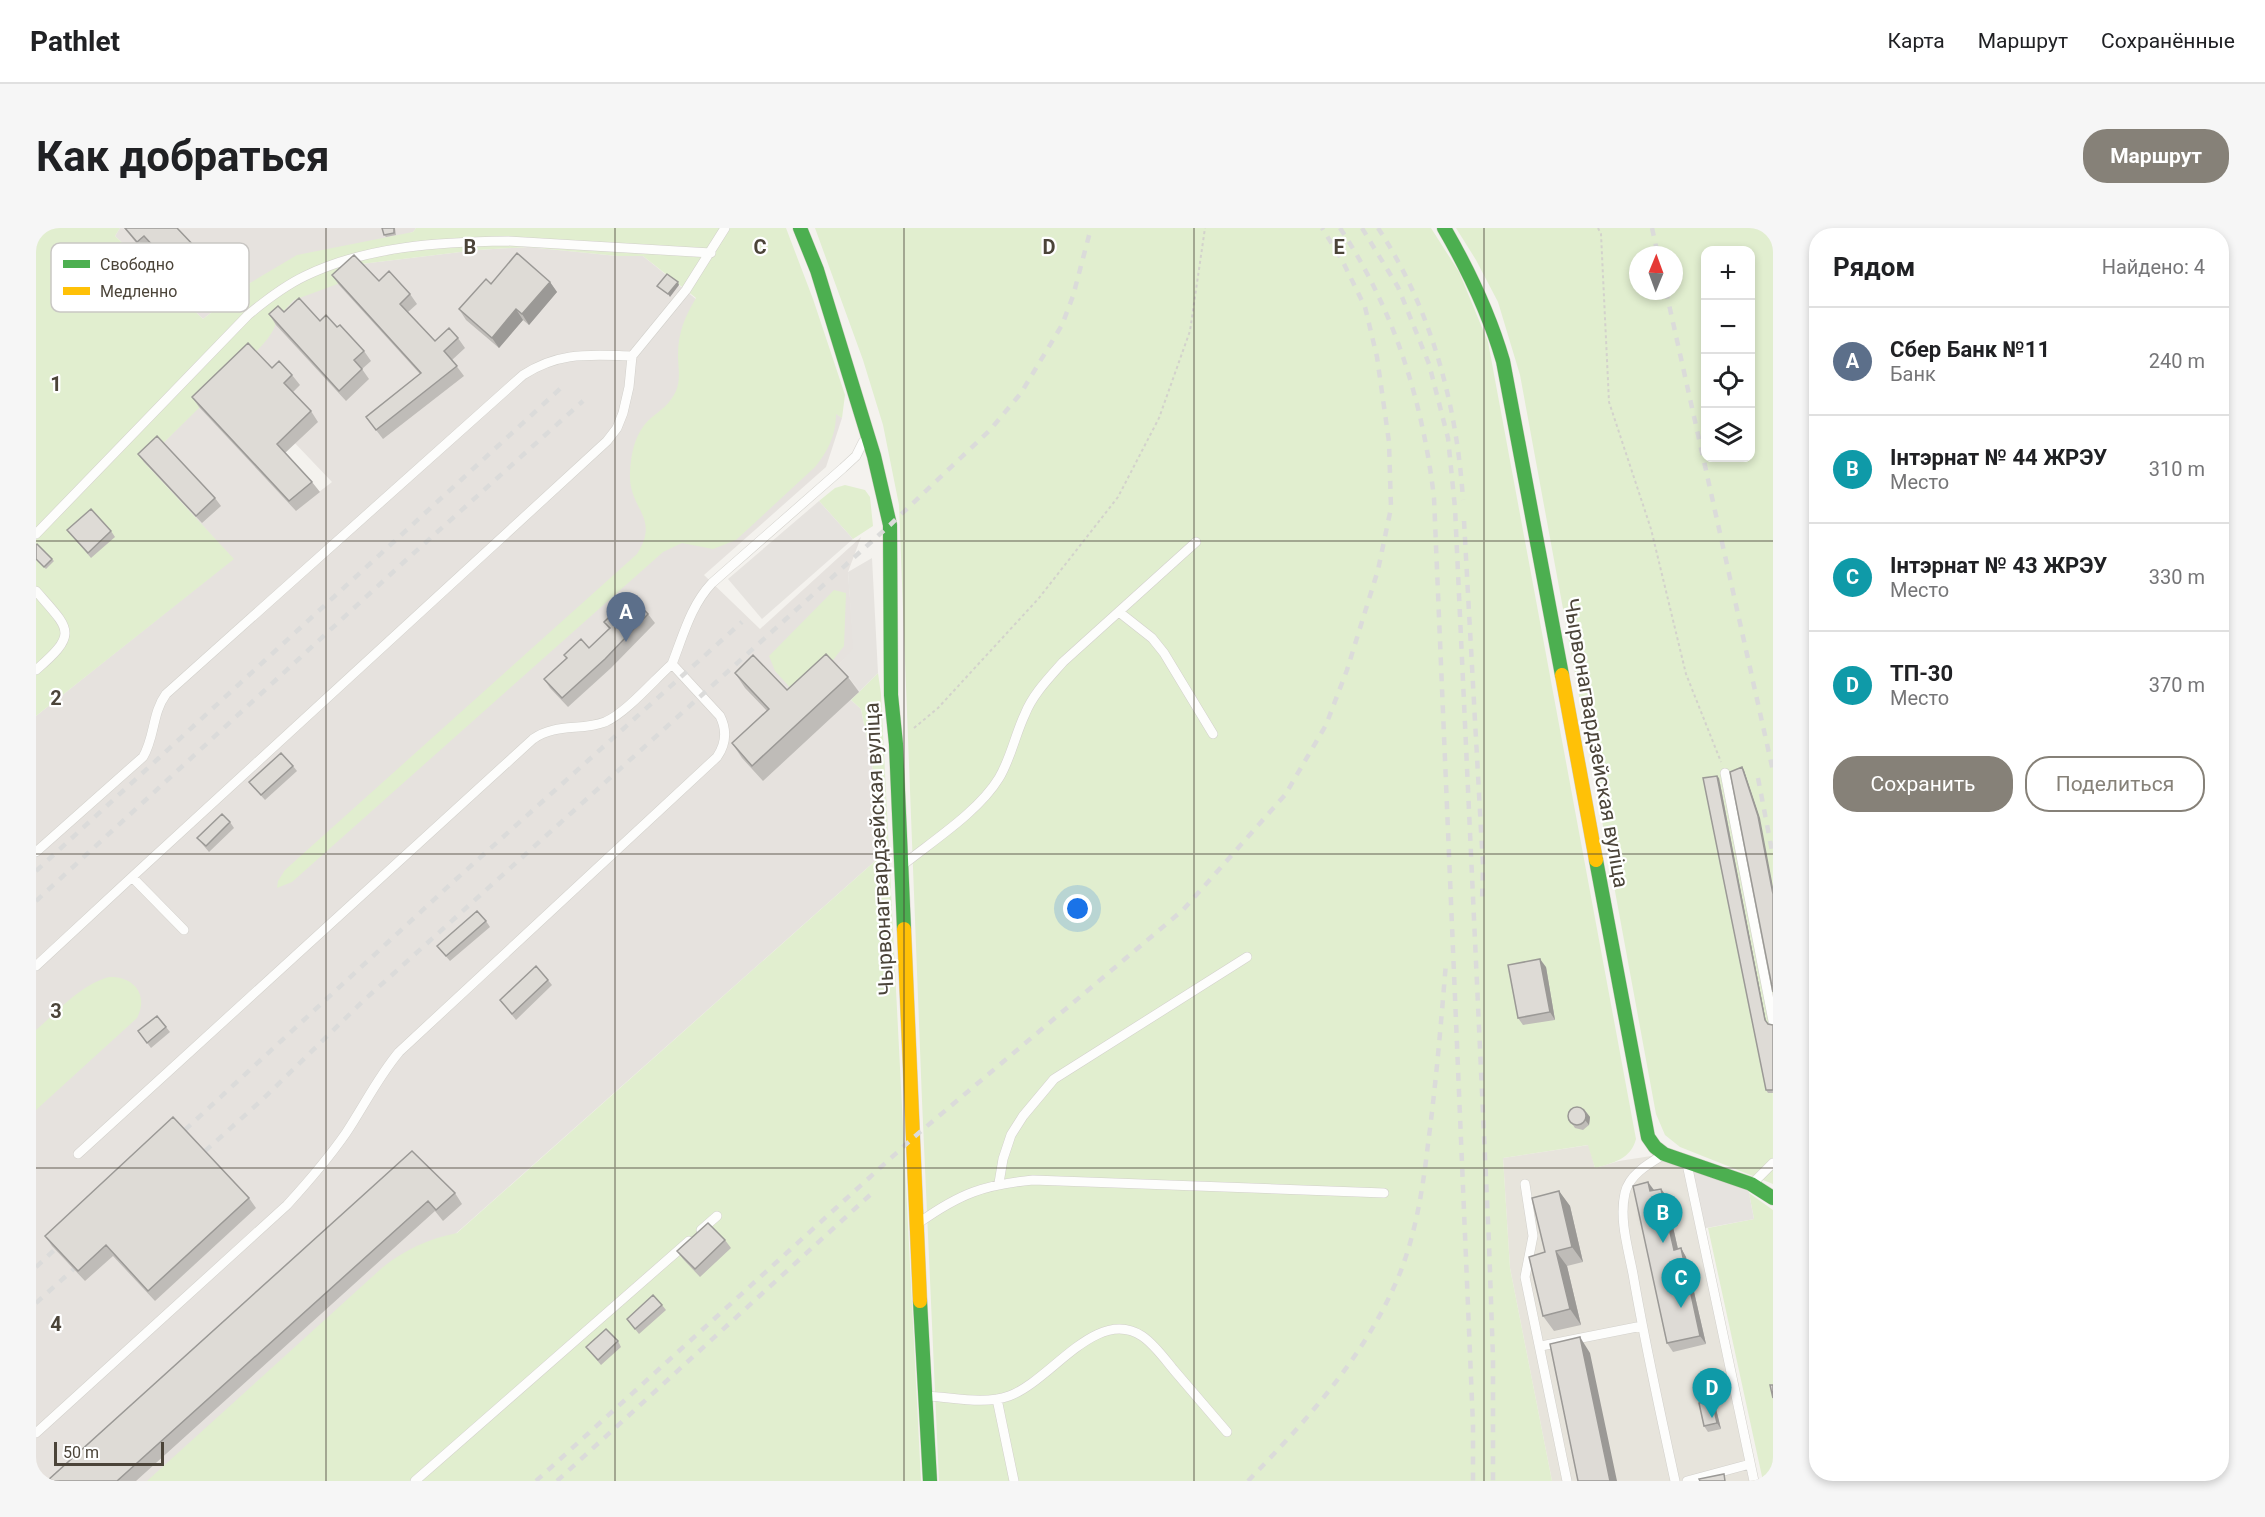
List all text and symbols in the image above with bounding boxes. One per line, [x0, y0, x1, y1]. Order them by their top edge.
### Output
text: Pathlet [30, 25, 120, 58]
text: Карта [1888, 29, 1945, 53]
text: Маршрут [1978, 29, 2068, 53]
text: Сохранённые [2101, 29, 2235, 53]
button: Маршрут [2083, 129, 2229, 183]
text: Как добраться [36, 132, 330, 181]
text: B [464, 235, 476, 259]
text: C [753, 235, 767, 259]
text: D [1043, 235, 1056, 259]
text: E [1333, 235, 1345, 259]
legend [51, 243, 249, 312]
north arrow [1629, 246, 1683, 300]
map controls [1701, 246, 1755, 462]
button: + [1701, 246, 1755, 300]
text: Рядом [1833, 252, 1915, 282]
text: Свободно [100, 255, 174, 274]
text: Найдено: 4 [2102, 255, 2205, 279]
text: Медленно [100, 282, 177, 301]
button: − [1701, 300, 1755, 354]
text: Сбер Банк №11 [1890, 337, 2050, 362]
text: A [1846, 349, 1859, 373]
text: 240 m [2149, 349, 2205, 373]
button: locate [1701, 354, 1755, 408]
text: Банк [1890, 362, 1936, 386]
text: 1 [50, 372, 62, 396]
button: layers [1701, 408, 1755, 462]
text: Інтэрнат № 44 ЖРЭУ [1890, 445, 2107, 470]
text: B [1846, 457, 1859, 481]
text: 310 m [2149, 457, 2205, 481]
text: Место [1890, 470, 1949, 494]
text: Інтэрнат № 43 ЖРЭУ [1890, 553, 2107, 578]
text: C [1846, 565, 1859, 589]
text: 330 m [2149, 565, 2205, 589]
text: Место [1890, 578, 1949, 602]
pin: A [606, 592, 646, 642]
street label: Чырвонагвардзейская вуліца [1559, 596, 1633, 890]
text: ТП-30 [1890, 661, 1953, 686]
text: D [1846, 673, 1859, 697]
text: 370 m [2149, 673, 2205, 697]
text: 2 [50, 686, 62, 710]
text: Место [1890, 686, 1949, 710]
street label: Чырвонагвардзейская вуліца [859, 702, 899, 996]
button: Сохранить [1833, 756, 2013, 812]
button: Поделиться [2025, 756, 2205, 812]
your location [1063, 894, 1092, 923]
text: 3 [50, 999, 62, 1023]
pin: B [1644, 1194, 1682, 1243]
pin: C [1662, 1258, 1700, 1308]
text: 4 [50, 1312, 62, 1336]
pin: D [1692, 1368, 1732, 1418]
scale bar [54, 1439, 164, 1466]
text: 50 m [63, 1443, 99, 1462]

